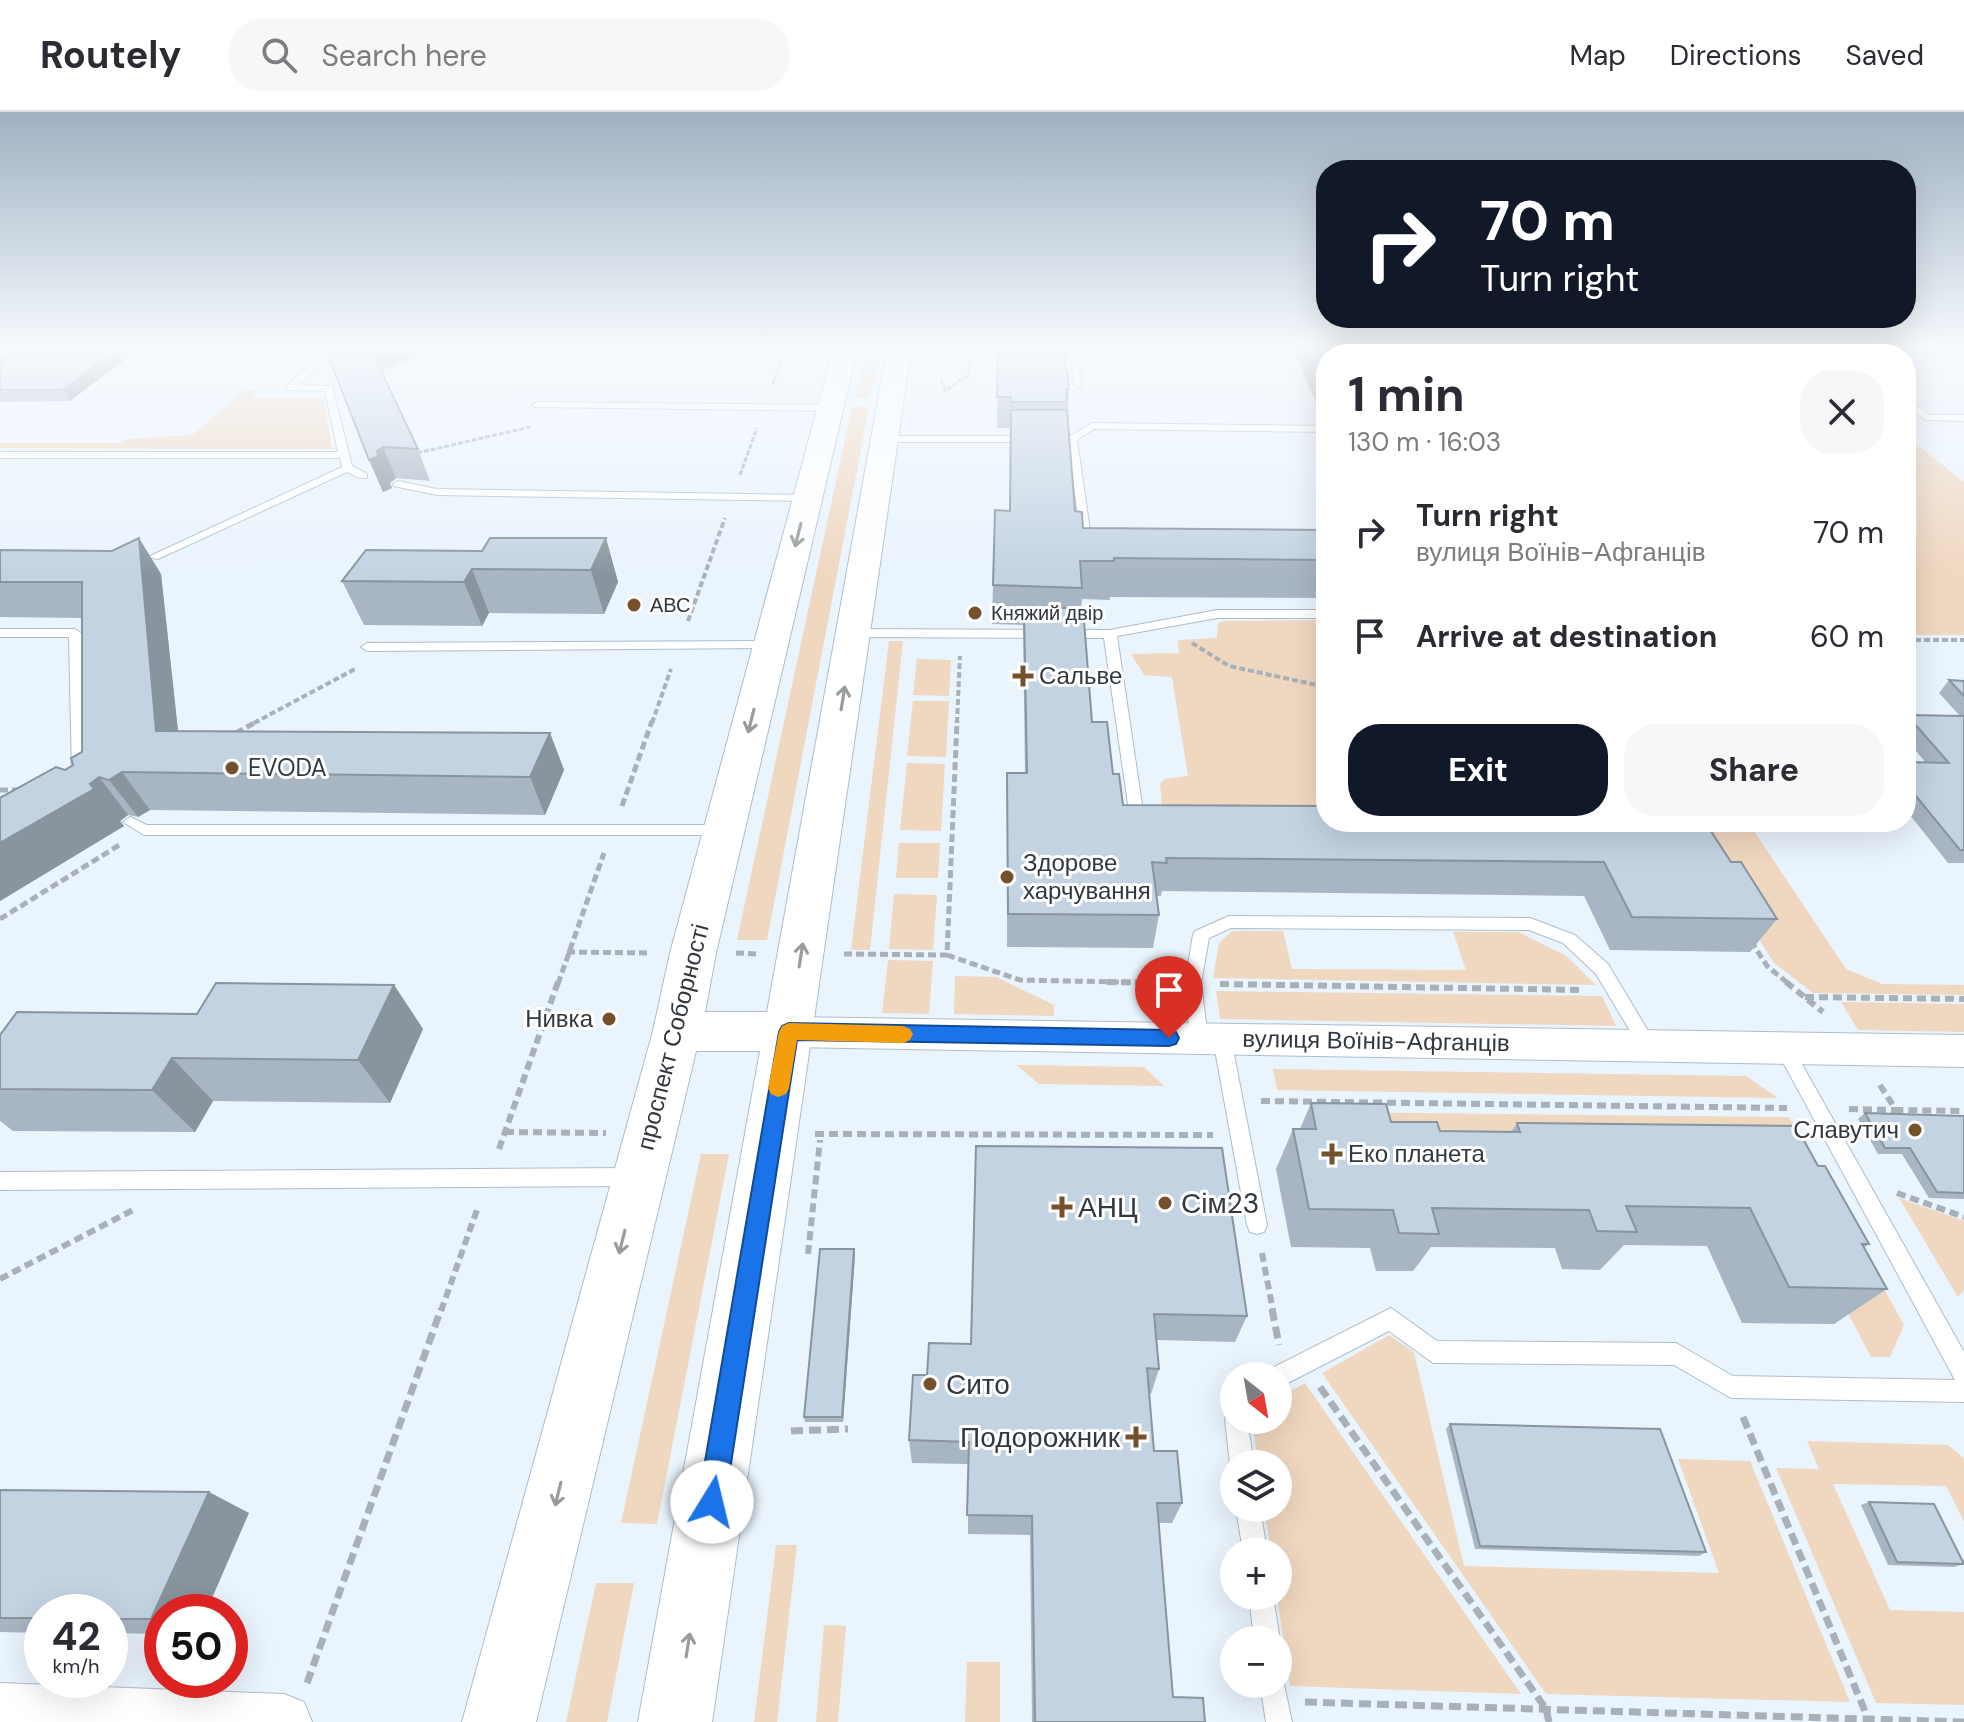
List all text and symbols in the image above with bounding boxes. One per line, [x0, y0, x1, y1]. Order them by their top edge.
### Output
search box [229, 19, 789, 91]
text: Routely [40, 30, 181, 80]
icon: search [257, 33, 301, 77]
text: Search here [321, 36, 487, 75]
text: Map [1569, 37, 1626, 74]
text: Directions [1670, 37, 1802, 74]
text: Saved [1846, 37, 1924, 74]
text: 70 m [1480, 184, 1615, 257]
icon: right [1348, 192, 1452, 296]
text: Turn right [1480, 255, 1639, 302]
text: 1 min [1348, 363, 1465, 426]
button: close [1800, 370, 1884, 454]
text: 130 m · 16:03 [1348, 425, 1501, 459]
text: Turn right [1416, 496, 1559, 535]
icon: right [1348, 510, 1392, 554]
text: 70 m [1813, 513, 1884, 552]
one-way arrow [790, 521, 805, 547]
text: вулиця Воїнів-Афганців [1416, 535, 1706, 569]
place label: АВС [650, 592, 690, 618]
marker: АВС [625, 596, 643, 614]
place label: Княжий двір [991, 600, 1103, 626]
marker: Княжий двір [966, 604, 984, 622]
icon: arrive [1348, 614, 1392, 658]
text: Arrive at destination [1416, 617, 1717, 656]
text: 60 m [1810, 617, 1884, 656]
place label: Сальве [1039, 660, 1122, 691]
marker: Сальве [1014, 667, 1032, 685]
one-way arrow [836, 686, 851, 711]
one-way arrow [743, 708, 758, 733]
button: Exit [1348, 724, 1608, 816]
button: Share [1624, 724, 1884, 816]
place label: EVODA [248, 752, 327, 783]
marker: EVODA [223, 759, 241, 777]
place label: Здорове харчування [1023, 847, 1151, 906]
marker: Здорове харчування [998, 868, 1016, 886]
street label: проспект Соборності [629, 920, 716, 1153]
one-way arrow [794, 942, 809, 968]
pin [1135, 956, 1203, 1038]
icon: arrive [1147, 968, 1191, 1012]
place label: Нивка [525, 1003, 594, 1034]
marker: Нивка [600, 1010, 618, 1028]
street label: вулиця Воїнів-Афганців [1242, 1023, 1510, 1058]
place label: Славутич [1793, 1114, 1899, 1145]
marker: Славутич [1906, 1121, 1924, 1139]
place label: Еко планета [1348, 1138, 1485, 1169]
marker: Еко планета [1323, 1145, 1341, 1163]
place label: Сім23 [1181, 1185, 1259, 1222]
place label: АНЦ [1078, 1189, 1138, 1226]
marker: Сім23 [1156, 1194, 1174, 1212]
marker: АНЦ [1053, 1198, 1071, 1216]
one-way arrow [614, 1228, 629, 1254]
north arrow [1220, 1362, 1292, 1434]
map controls [1220, 1362, 1292, 1698]
place label: Сито [946, 1366, 1010, 1403]
marker: Сито [921, 1375, 939, 1393]
place label: Подорожник [960, 1419, 1121, 1456]
marker: Подорожник [1127, 1428, 1145, 1446]
button: layers [1220, 1450, 1292, 1522]
position arrow [670, 1460, 754, 1544]
one-way arrow [549, 1480, 564, 1506]
button: + [1220, 1538, 1292, 1610]
speed limit sign: 50 [144, 1594, 248, 1698]
text: 42 [51, 1610, 101, 1662]
button: − [1220, 1626, 1292, 1698]
one-way arrow [681, 1633, 696, 1658]
text: km/h [52, 1653, 100, 1679]

